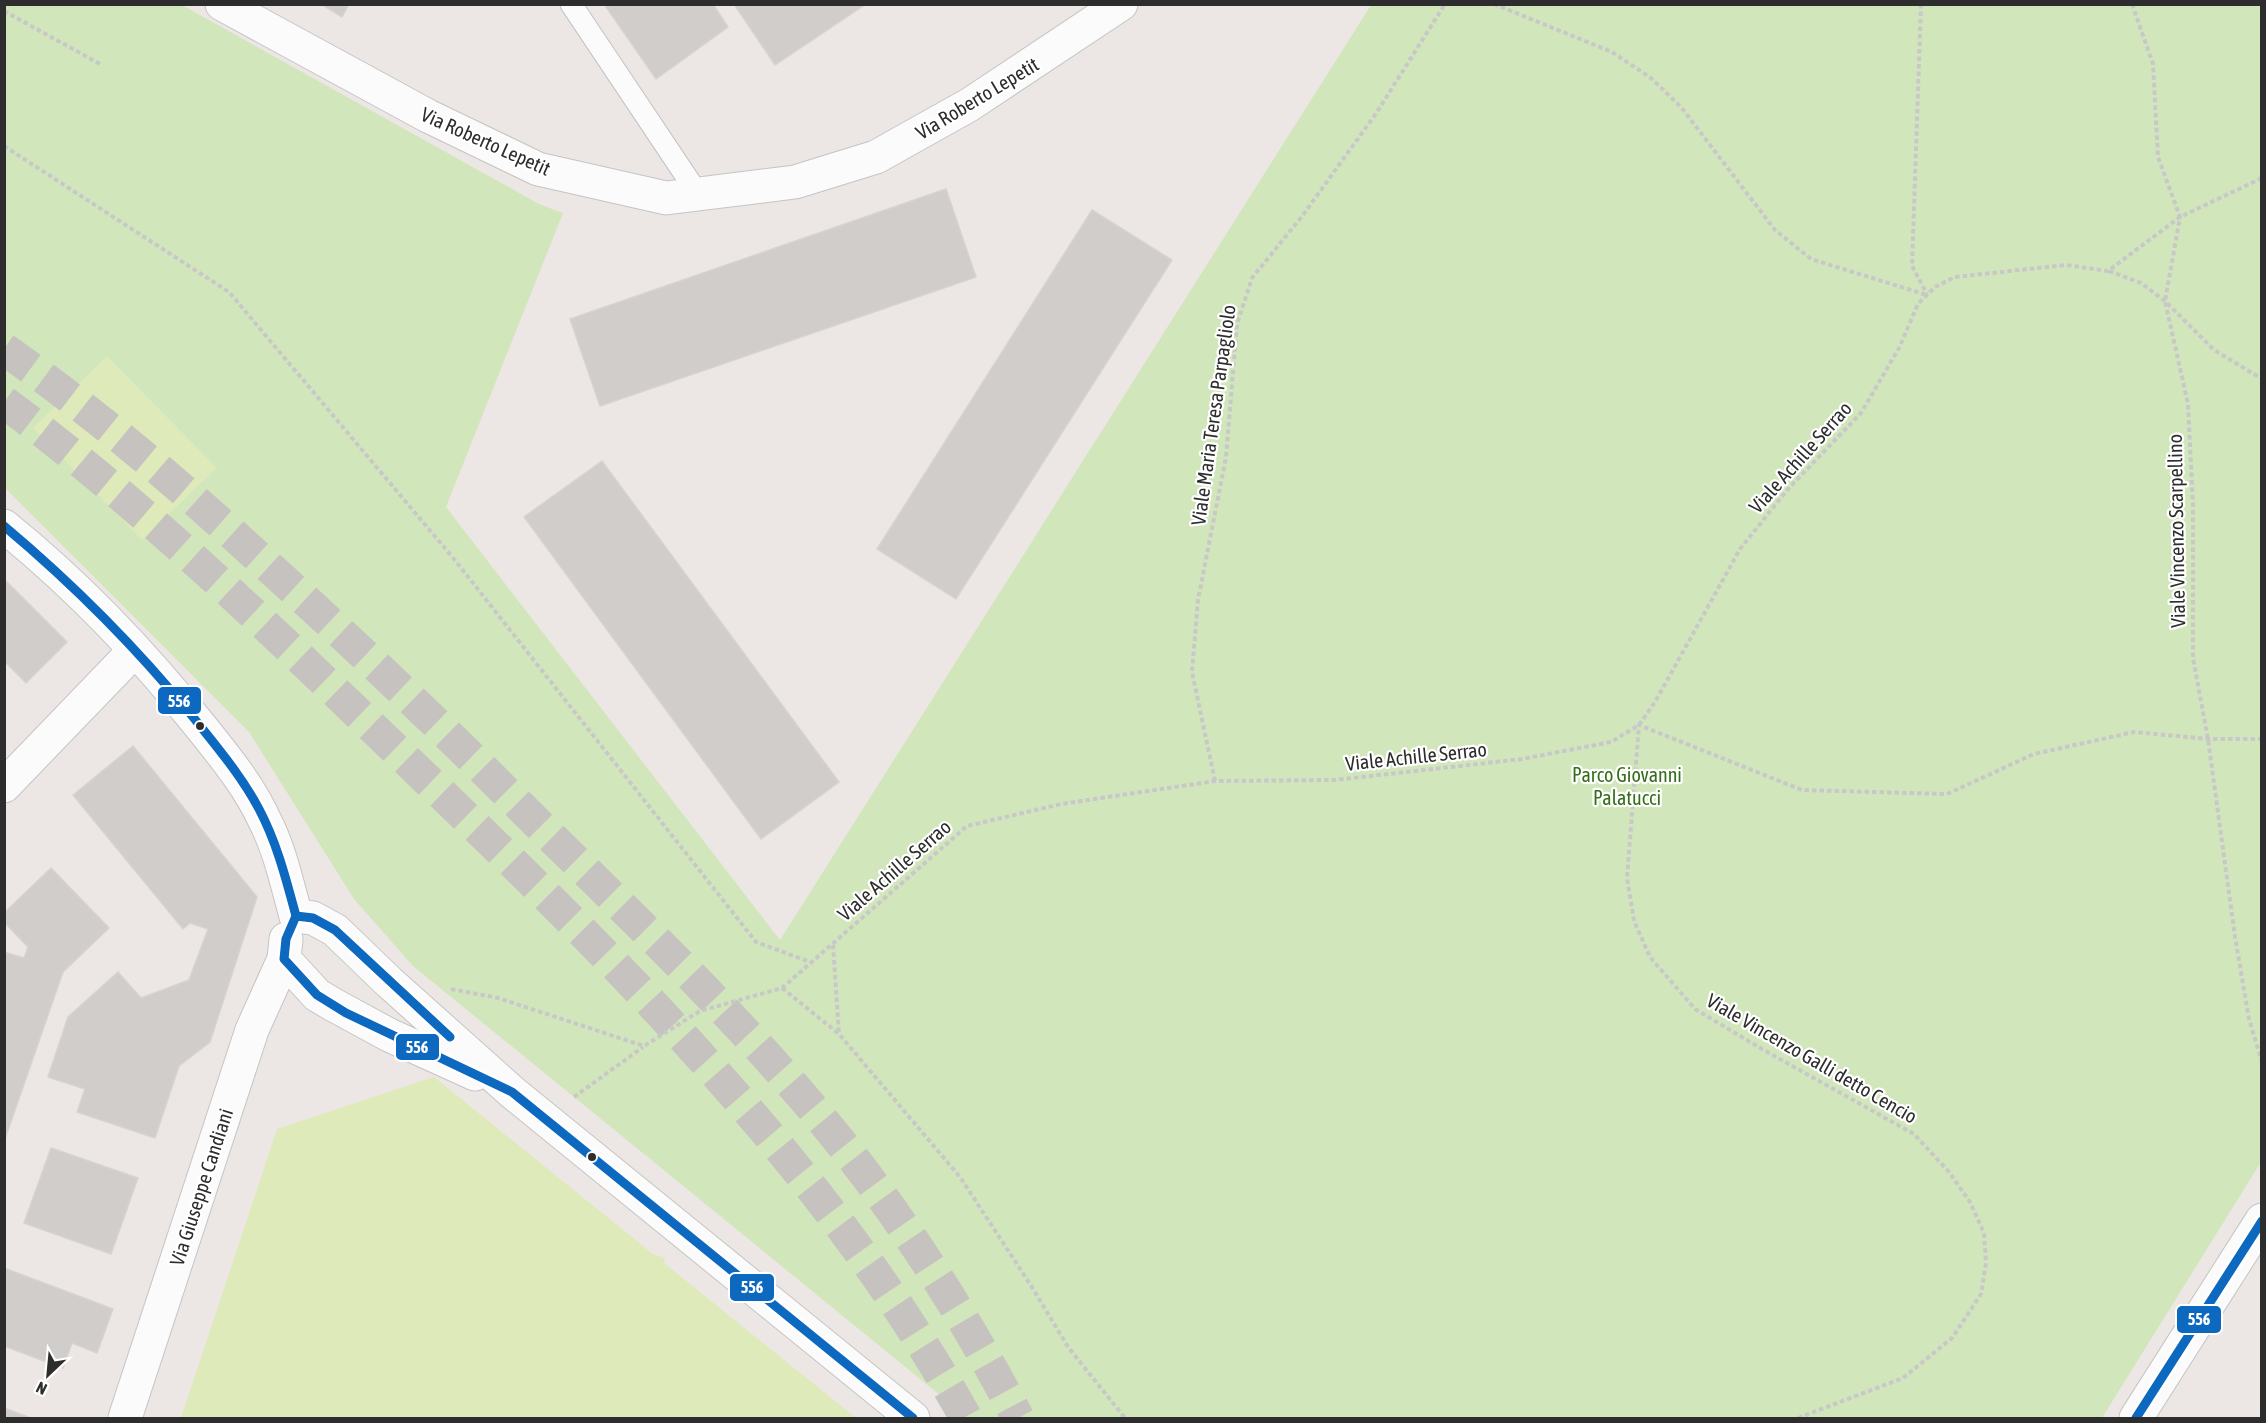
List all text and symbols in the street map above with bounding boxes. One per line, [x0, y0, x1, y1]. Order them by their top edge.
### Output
street label: Via Roberto Lepetit [911, 52, 1043, 144]
street label: Via Roberto Lepetit [418, 102, 555, 180]
street label: Viale Maria Teresa Parpagliolo [1186, 303, 1240, 527]
street label: Viale Achille Serrao [1744, 397, 1856, 517]
street label: Viale Vincenzo Scarpellino [2163, 434, 2189, 628]
line badge: 556 [157, 686, 202, 715]
text: 556 [168, 692, 191, 710]
unlabelled marker [194, 720, 206, 732]
street label: Viale Achille Serrao [1344, 737, 1488, 775]
park label: Parco Giovanni Palatucci [1572, 763, 1682, 809]
street label: Viale Achille Serrao [833, 815, 955, 925]
street label: Viale Vincenzo Galli detto Cencio [1703, 988, 1921, 1128]
line badge: 556 [395, 1033, 440, 1061]
text: 556 [406, 1038, 429, 1056]
street label: Via Giuseppe Candiani [165, 1106, 237, 1268]
unlabelled marker [586, 1151, 598, 1163]
line badge: 556 [729, 1273, 775, 1302]
text: 556 [741, 1278, 764, 1296]
line badge: 556 [2176, 1305, 2222, 1334]
text: 556 [2188, 1310, 2211, 1328]
north arrow [18, 1345, 78, 1405]
text: N [33, 1378, 50, 1399]

